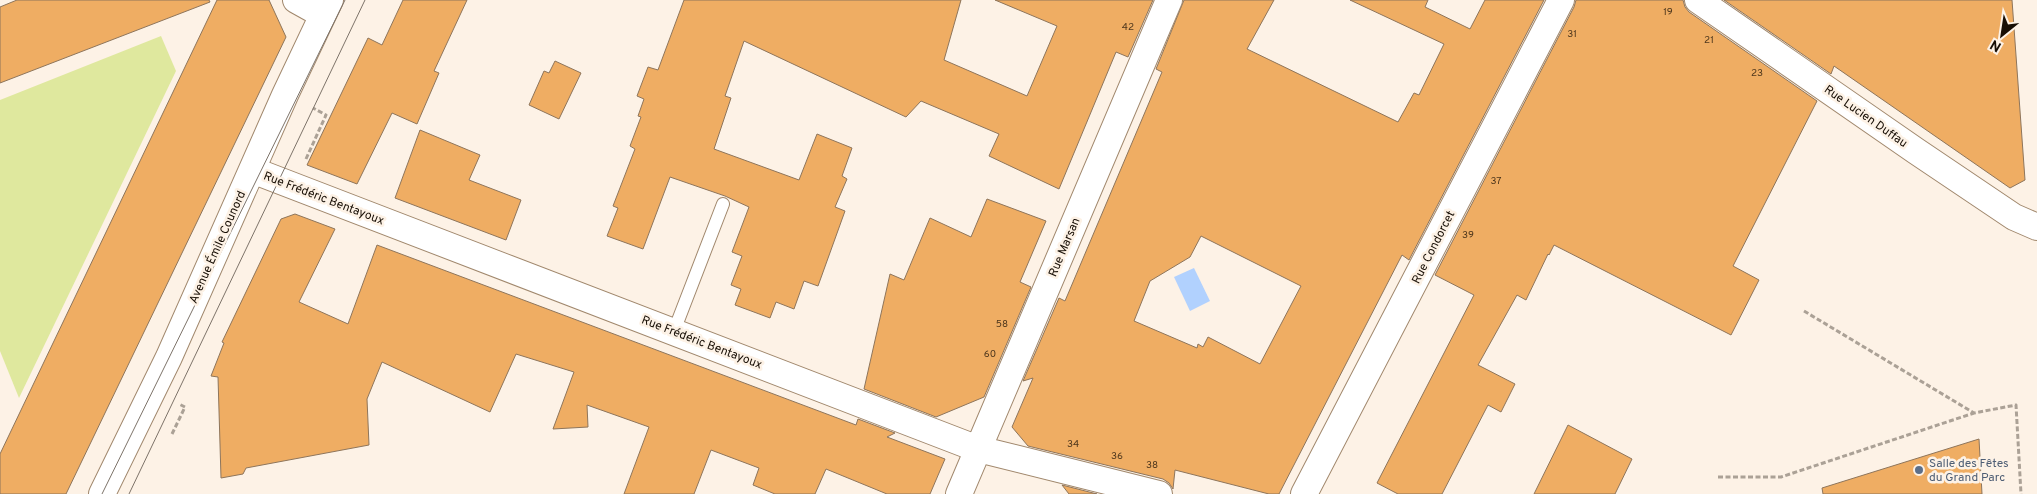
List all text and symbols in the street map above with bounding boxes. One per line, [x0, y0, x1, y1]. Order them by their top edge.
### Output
house number: 19 [1663, 6, 1673, 19]
north arrow [1977, 10, 2027, 60]
house number: 42 [1122, 21, 1134, 34]
house number: 31 [1567, 28, 1577, 41]
house number: 21 [1704, 34, 1714, 47]
text: N [1988, 35, 2005, 55]
house number: 23 [1751, 67, 1763, 80]
street label: Rue Lucien Duffau [1821, 82, 1910, 152]
street label: Rue Frédéric Bentayoux [261, 169, 386, 229]
house number: 37 [1490, 175, 1502, 188]
street label: Avenue Émile Counord [186, 189, 250, 306]
street label: Rue Condorcet [1409, 208, 1459, 287]
street label: Rue Marsan [1045, 215, 1085, 279]
house number: 39 [1462, 229, 1474, 242]
street label: Rue Frédéric Bentayoux [639, 313, 764, 373]
house number: 58 [996, 318, 1008, 331]
house number: 60 [984, 348, 996, 361]
house number: 34 [1067, 438, 1079, 451]
house number: 36 [1111, 450, 1123, 463]
place label: Salle des Fêtes du Grand Parc [1929, 456, 2009, 486]
house number: 38 [1146, 459, 1158, 472]
marker: Salle des Fêtes du Grand Parc [1913, 464, 1925, 476]

